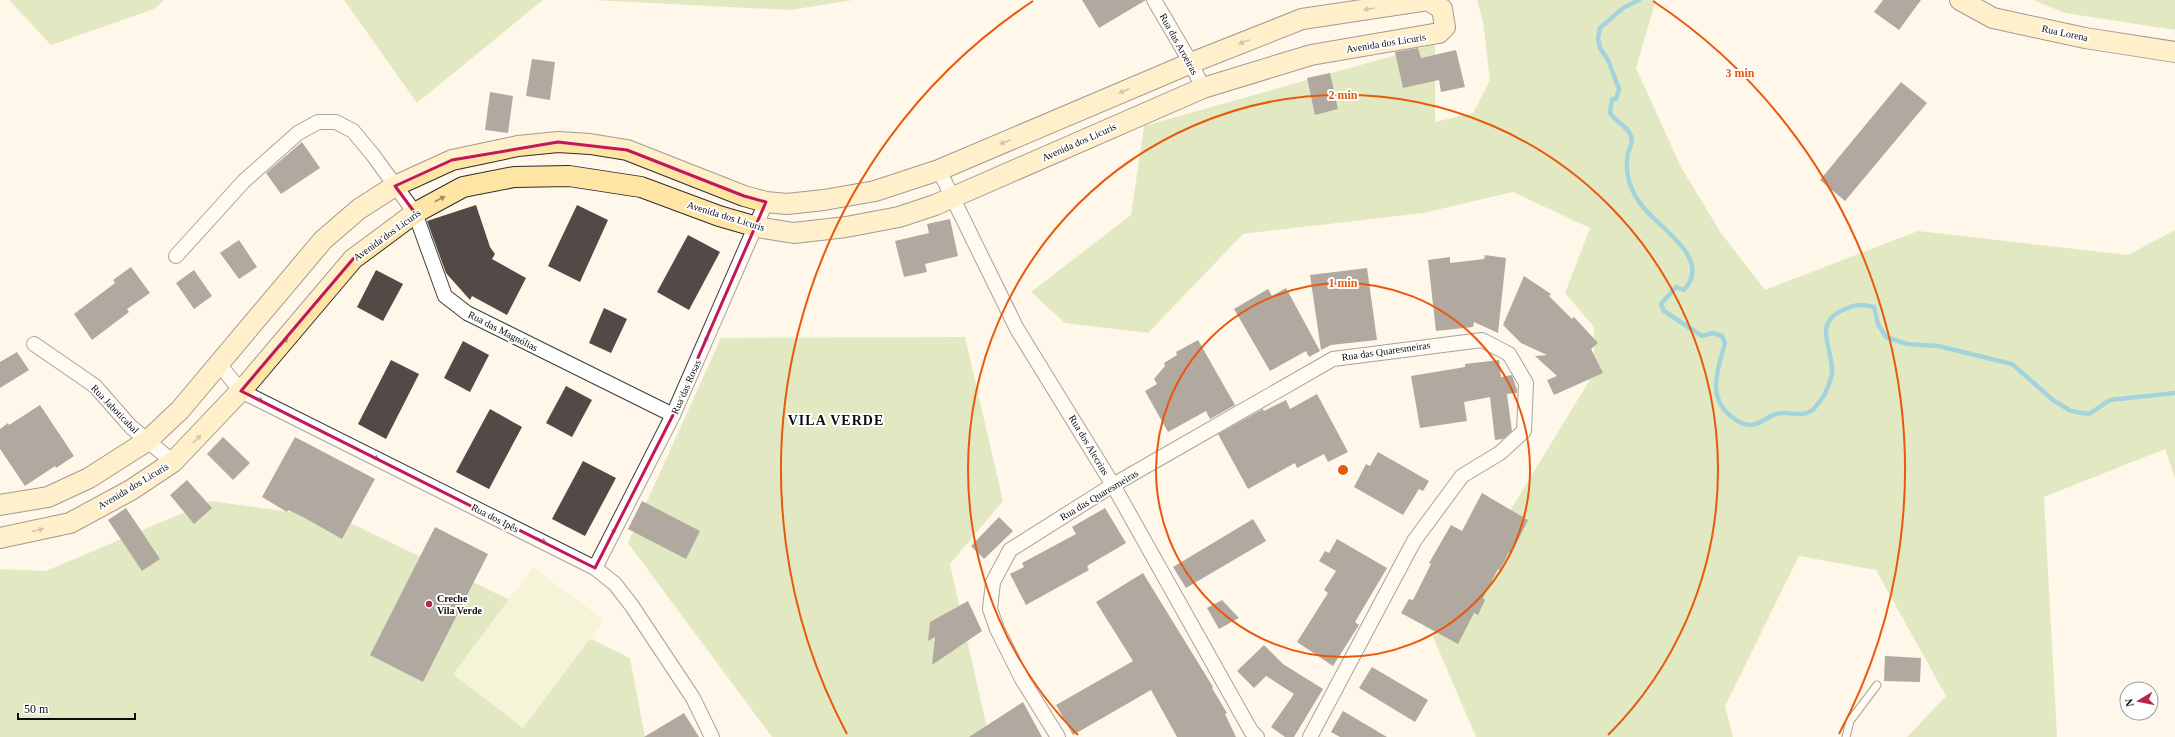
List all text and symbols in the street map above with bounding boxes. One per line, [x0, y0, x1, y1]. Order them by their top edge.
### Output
one-way arrow [1363, 6, 1375, 12]
street label: Rua das Aroeiras [1158, 11, 1200, 77]
street label: Rua Lorena [2041, 23, 2090, 43]
street label: Avenida dos Licuris [1345, 31, 1427, 55]
one-way arrow [1238, 39, 1250, 45]
text: 3 min [1725, 66, 1755, 80]
text: 2 min [1328, 88, 1358, 102]
one-way arrow [1118, 89, 1130, 95]
street label: Avenida dos Licuris [1040, 121, 1118, 163]
one-way arrow [998, 140, 1010, 146]
one-way arrow [435, 196, 446, 203]
street label: Avenida dos Licuris [686, 199, 766, 233]
street label: Avenida dos Licuris [351, 207, 423, 263]
text: 1 min [1328, 276, 1358, 290]
street label: Rua das Magnólias [466, 309, 540, 353]
one-way arrow [704, 334, 710, 346]
one-way arrow [279, 336, 288, 347]
street label: Rua das Quaresmeiras [1341, 339, 1431, 363]
street label: Rua das Rosas [669, 358, 703, 416]
street label: Rua Jaboticabal [89, 382, 141, 436]
one-way arrow [252, 396, 264, 402]
district label: VILA VERDE [788, 413, 884, 428]
street label: Rua dos Alecrins [1067, 413, 1111, 477]
one-way arrow [192, 434, 202, 444]
one-way arrow [368, 454, 380, 461]
street label: Avenida dos Licuris [96, 461, 170, 511]
centre of rings [1336, 463, 1350, 477]
street label: Rua das Quaresmeiras [1058, 467, 1140, 523]
street label: Rua dos Ipês [469, 501, 521, 535]
one-way arrow [32, 526, 44, 532]
one-way arrow [610, 527, 616, 539]
one-way arrow [535, 537, 546, 544]
place label: Creche Vila Verde [437, 593, 482, 616]
marker: Creche Vila Verde [424, 599, 434, 609]
north arrow [2119, 681, 2159, 721]
scale bar [18, 695, 135, 721]
text: N [2123, 698, 2136, 708]
text: 50 m [24, 702, 49, 716]

